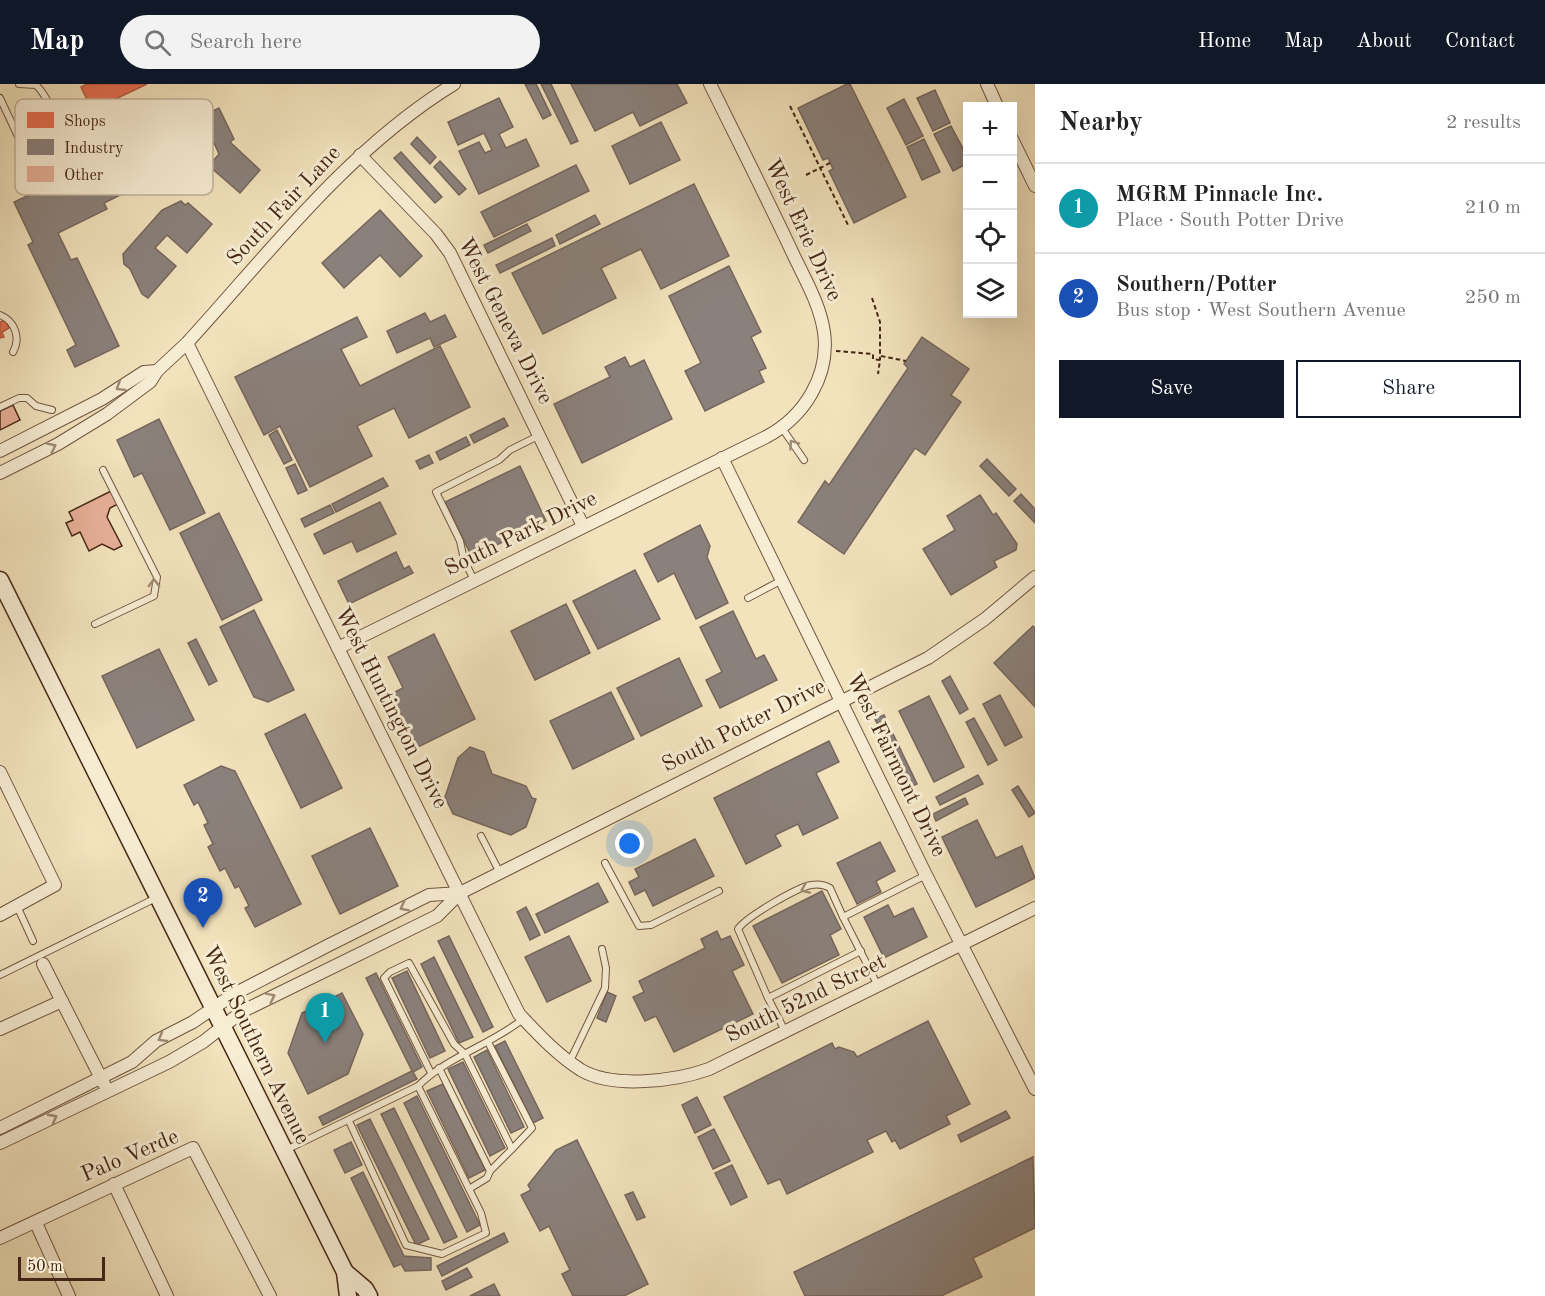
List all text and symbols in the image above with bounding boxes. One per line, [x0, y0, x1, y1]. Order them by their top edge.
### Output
search box [120, 15, 540, 69]
icon: search [141, 26, 174, 59]
text: Map [30, 28, 84, 56]
text: Search here [189, 31, 302, 53]
text: Home [1198, 31, 1251, 52]
text: Map [1284, 31, 1323, 52]
text: About [1356, 31, 1412, 52]
text: Contact [1445, 31, 1515, 52]
legend [15, 99, 213, 195]
map controls [963, 102, 1017, 318]
button: + [963, 102, 1017, 156]
text: Nearby [1059, 110, 1143, 136]
text: 2 results [1446, 113, 1521, 133]
text: Shops [64, 114, 106, 130]
text: Industry [64, 141, 124, 157]
street label: South Fair Lane [223, 142, 345, 270]
street label: West Erie Drive [760, 155, 846, 305]
button: − [963, 156, 1017, 210]
text: Other [64, 168, 104, 184]
text: MGRM Pinnacle Inc. [1116, 184, 1323, 206]
text: 1 [1073, 198, 1084, 218]
text: 210 m [1465, 198, 1521, 218]
button: locate [963, 210, 1017, 264]
text: Place · South Potter Drive [1116, 211, 1344, 231]
street label: West Geneva Drive [453, 234, 557, 408]
button: layers [963, 264, 1017, 318]
text: Southern/Potter [1116, 274, 1277, 296]
text: 2 [1073, 288, 1084, 308]
text: 250 m [1465, 288, 1521, 308]
text: Bus stop · West Southern Avenue [1116, 301, 1406, 321]
button: Save [1059, 360, 1284, 418]
button: Share [1296, 360, 1521, 418]
one-way arrow [116, 380, 126, 392]
one-way arrow [789, 440, 800, 451]
one-way arrow [46, 443, 57, 454]
street label: South Park Drive [441, 488, 601, 580]
one-way arrow [148, 578, 161, 587]
street label: West Huntington Drive [331, 604, 451, 812]
street label: West Fairmont Drive [842, 670, 950, 860]
street label: South Potter Drive [659, 675, 829, 777]
your location [615, 829, 644, 858]
pin: 2 [184, 878, 222, 928]
one-way arrow [800, 882, 811, 894]
one-way arrow [400, 900, 411, 912]
street label: West Southern Avenue [198, 942, 314, 1148]
street label: South 52nd Street [722, 951, 890, 1047]
one-way arrow [265, 992, 276, 1004]
pin: 1 [306, 994, 344, 1043]
one-way arrow [158, 1031, 169, 1043]
one-way arrow [46, 1114, 57, 1125]
street label: Palo Verde [78, 1126, 182, 1186]
scale bar [18, 1254, 105, 1282]
text: 50 m [27, 1259, 63, 1275]

